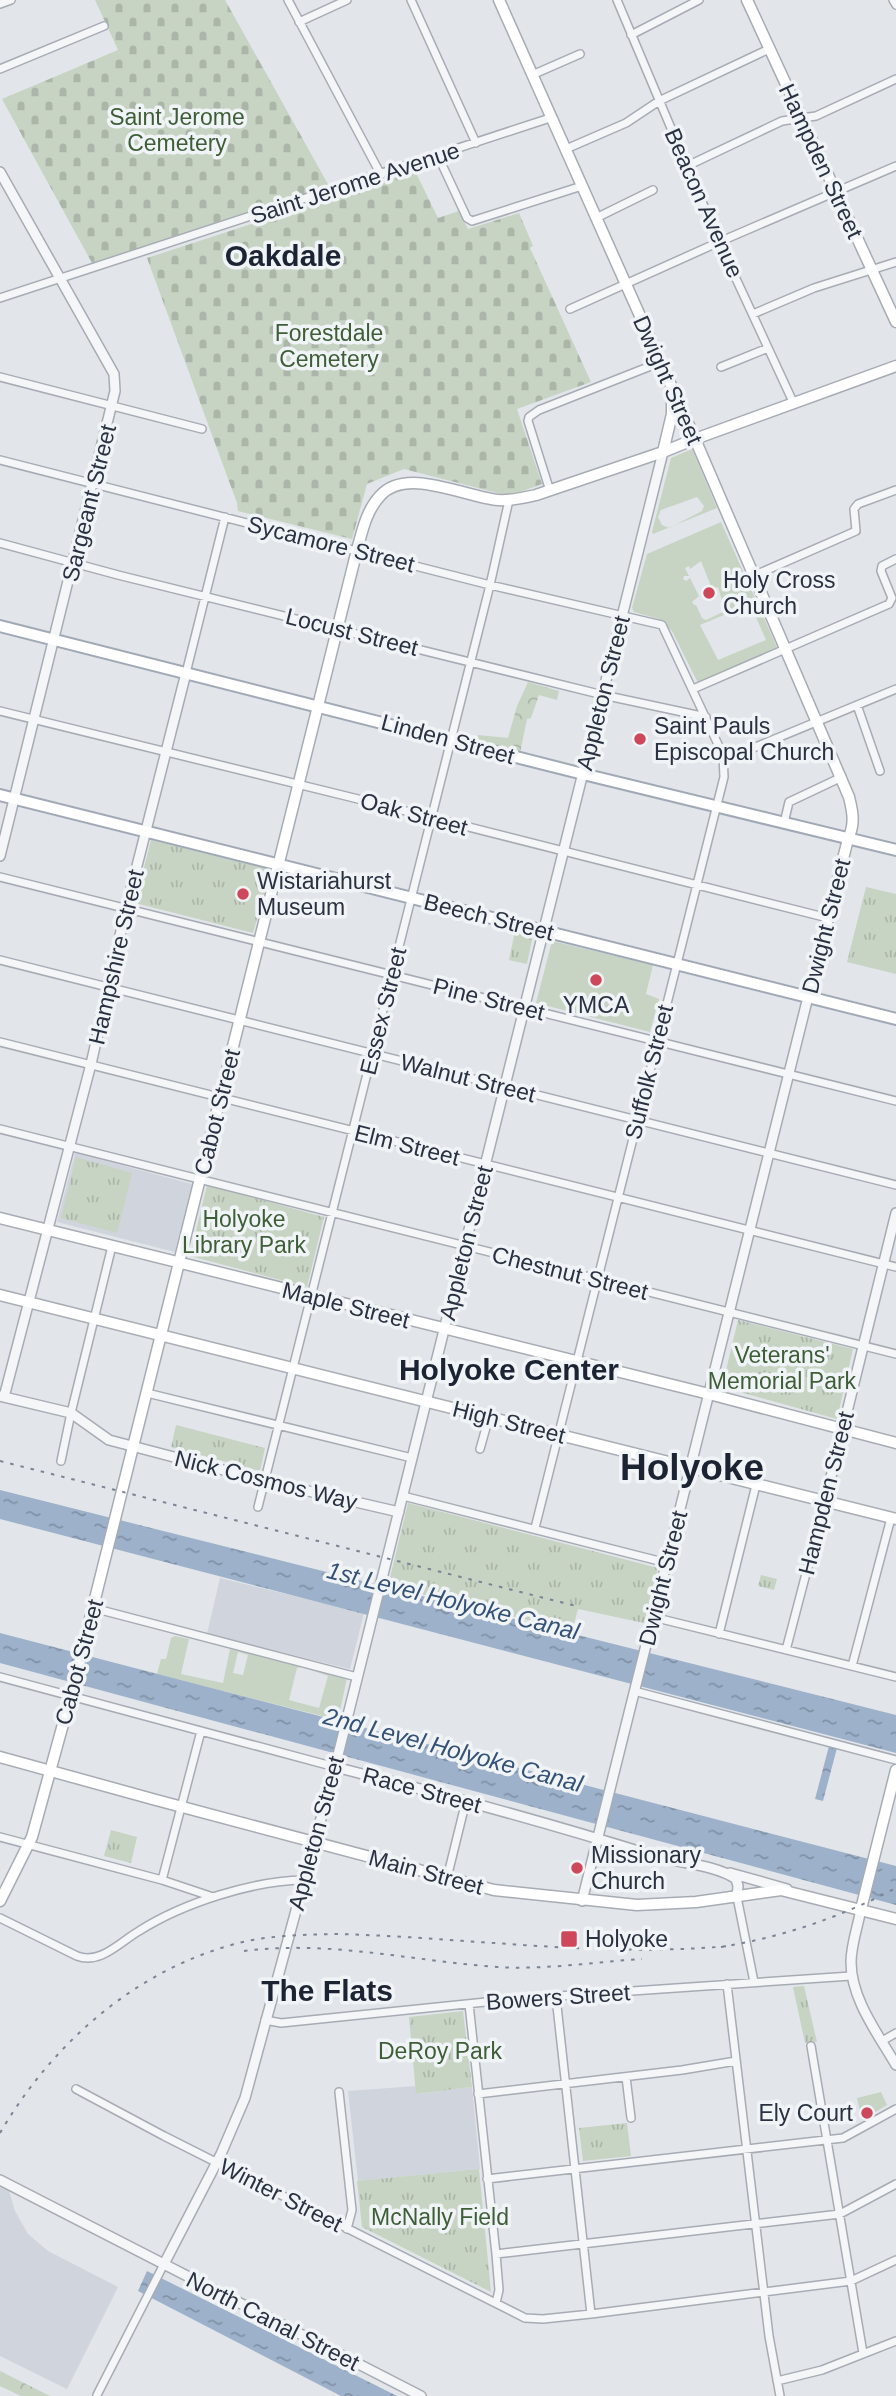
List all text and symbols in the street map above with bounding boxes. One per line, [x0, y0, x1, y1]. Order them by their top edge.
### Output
street label: Hampden Street [774, 80, 868, 243]
park label: Saint Jerome Cemetery [109, 104, 245, 156]
street label: Beacon Avenue [659, 124, 749, 282]
street label: Saint Jerome Avenue [247, 137, 463, 229]
district label: Oakdale [225, 239, 341, 272]
street label: Dwight Street [628, 312, 708, 449]
park label: Forestdale Cemetery [275, 320, 383, 372]
street label: Sargeant Street [57, 421, 121, 584]
street label: Sycamore Street [245, 511, 418, 577]
place label: Holy Cross Church [723, 567, 835, 619]
marker: Holy Cross Church [701, 585, 717, 601]
street label: Locust Street [283, 603, 421, 661]
street label: Appleton Street [571, 612, 635, 773]
street label: Linden Street [379, 709, 518, 769]
place label: Saint Pauls Episcopal Church [654, 713, 834, 765]
marker: Saint Pauls Episcopal Church [632, 731, 648, 747]
street label: Oak Street [358, 787, 471, 841]
street label: Dwight Street [797, 855, 855, 996]
street label: Hampshire Street [83, 866, 149, 1047]
place label: Wistariahurst Museum [257, 868, 392, 920]
marker: Wistariahurst Museum [235, 886, 251, 902]
street label: Beech Street [421, 888, 557, 946]
street label: Essex Street [355, 944, 412, 1077]
marker: YMCA [588, 972, 604, 988]
street label: Pine Street [431, 973, 548, 1026]
place label: YMCA [563, 992, 630, 1018]
street label: Suffolk Street [620, 1001, 678, 1142]
street label: Cabot Street [189, 1046, 245, 1178]
street label: Walnut Street [398, 1049, 539, 1108]
street label: Elm Street [352, 1119, 463, 1171]
street label: Appleton Street [434, 1162, 498, 1323]
park label: Holyoke Library Park [182, 1206, 306, 1258]
street label: Chestnut Street [489, 1241, 651, 1305]
street label: Maple Street [280, 1277, 413, 1334]
park label: Veterans' Memorial Park [708, 1342, 857, 1394]
district label: Holyoke Center [399, 1353, 619, 1386]
street label: High Street [450, 1395, 569, 1449]
street label: Hampden Street [793, 1408, 859, 1577]
street label: Nick Cosmos Way [172, 1445, 360, 1515]
district label: Holyoke [620, 1447, 764, 1488]
street label: Dwight Street [634, 1507, 692, 1648]
water label: 1st Level Holyoke Canal [324, 1556, 583, 1645]
street label: Cabot Street [50, 1596, 108, 1728]
water label: 2nd Level Holyoke Canal [320, 1702, 586, 1797]
street label: Appleton Street [283, 1752, 349, 1913]
street label: Race Street [360, 1762, 485, 1818]
place label: Missionary Church [591, 1842, 701, 1894]
street label: Main Street [366, 1844, 487, 1900]
marker: Missionary Church [569, 1860, 585, 1876]
place label: Holyoke [585, 1926, 668, 1952]
marker: Holyoke [559, 1929, 579, 1949]
district label: The Flats [261, 1974, 393, 2007]
street label: Bowers Street [485, 1979, 632, 2015]
park label: DeRoy Park [378, 2038, 502, 2064]
place label: Ely Court [758, 2100, 854, 2126]
marker: Ely Court [859, 2105, 875, 2121]
street label: Winter Street [215, 2153, 347, 2237]
park label: McNally Field [371, 2204, 509, 2230]
street label: North Canal Street [182, 2266, 364, 2376]

